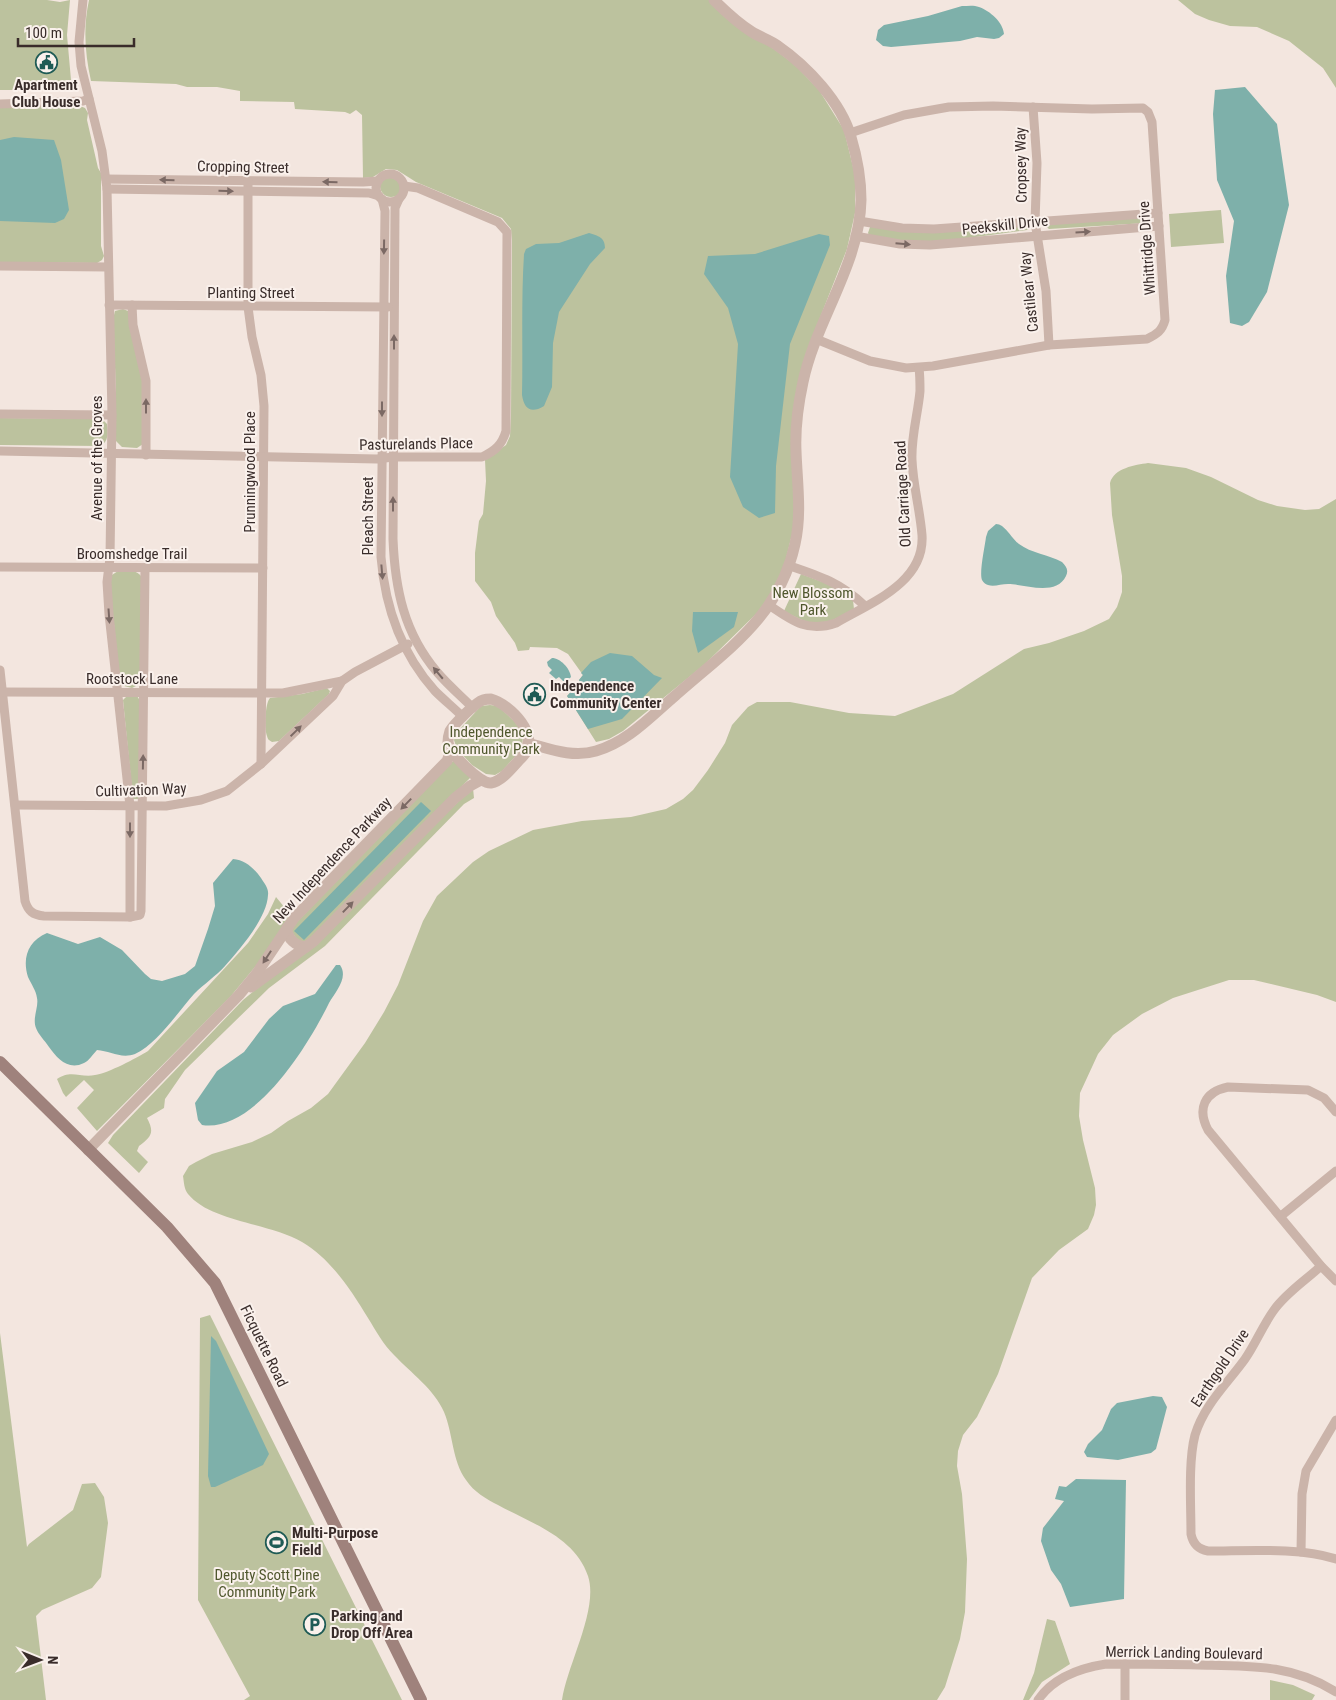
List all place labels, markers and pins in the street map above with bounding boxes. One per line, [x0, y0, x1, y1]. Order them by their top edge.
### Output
public building icon: Apartment Club House [34, 50, 58, 74]
place label: Apartment Club House [12, 76, 80, 111]
place label: Independence Community Center [550, 677, 661, 712]
public building icon: Independence Community Center [522, 683, 546, 707]
place label: Multi-Purpose Field [292, 1524, 378, 1559]
sports icon: Multi-Purpose Field [264, 1530, 288, 1554]
place label: Parking and Drop Off Area [331, 1607, 413, 1642]
parking icon: Parking and Drop Off Area [303, 1613, 327, 1637]

